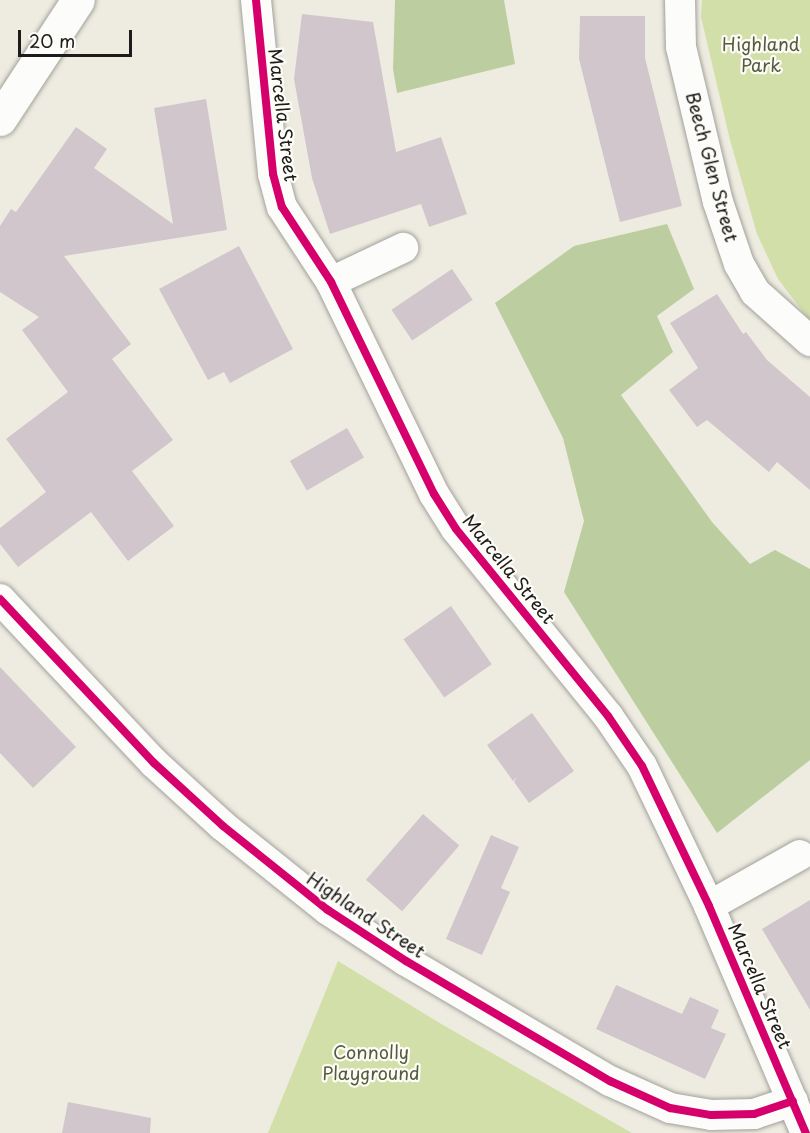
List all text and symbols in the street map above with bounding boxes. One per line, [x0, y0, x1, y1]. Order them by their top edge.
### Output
scale bar [21, 18, 135, 56]
text: 20 m [29, 27, 75, 54]
park label: Highland Park [722, 34, 800, 76]
street label: Marcella Street [264, 47, 302, 183]
street label: Beech Glen Street [681, 89, 743, 245]
street label: Marcella Street [458, 510, 560, 628]
street label: Highland Street [303, 868, 429, 962]
street label: Marcella Street [724, 920, 796, 1052]
park label: Connolly Playground [322, 1042, 420, 1084]

